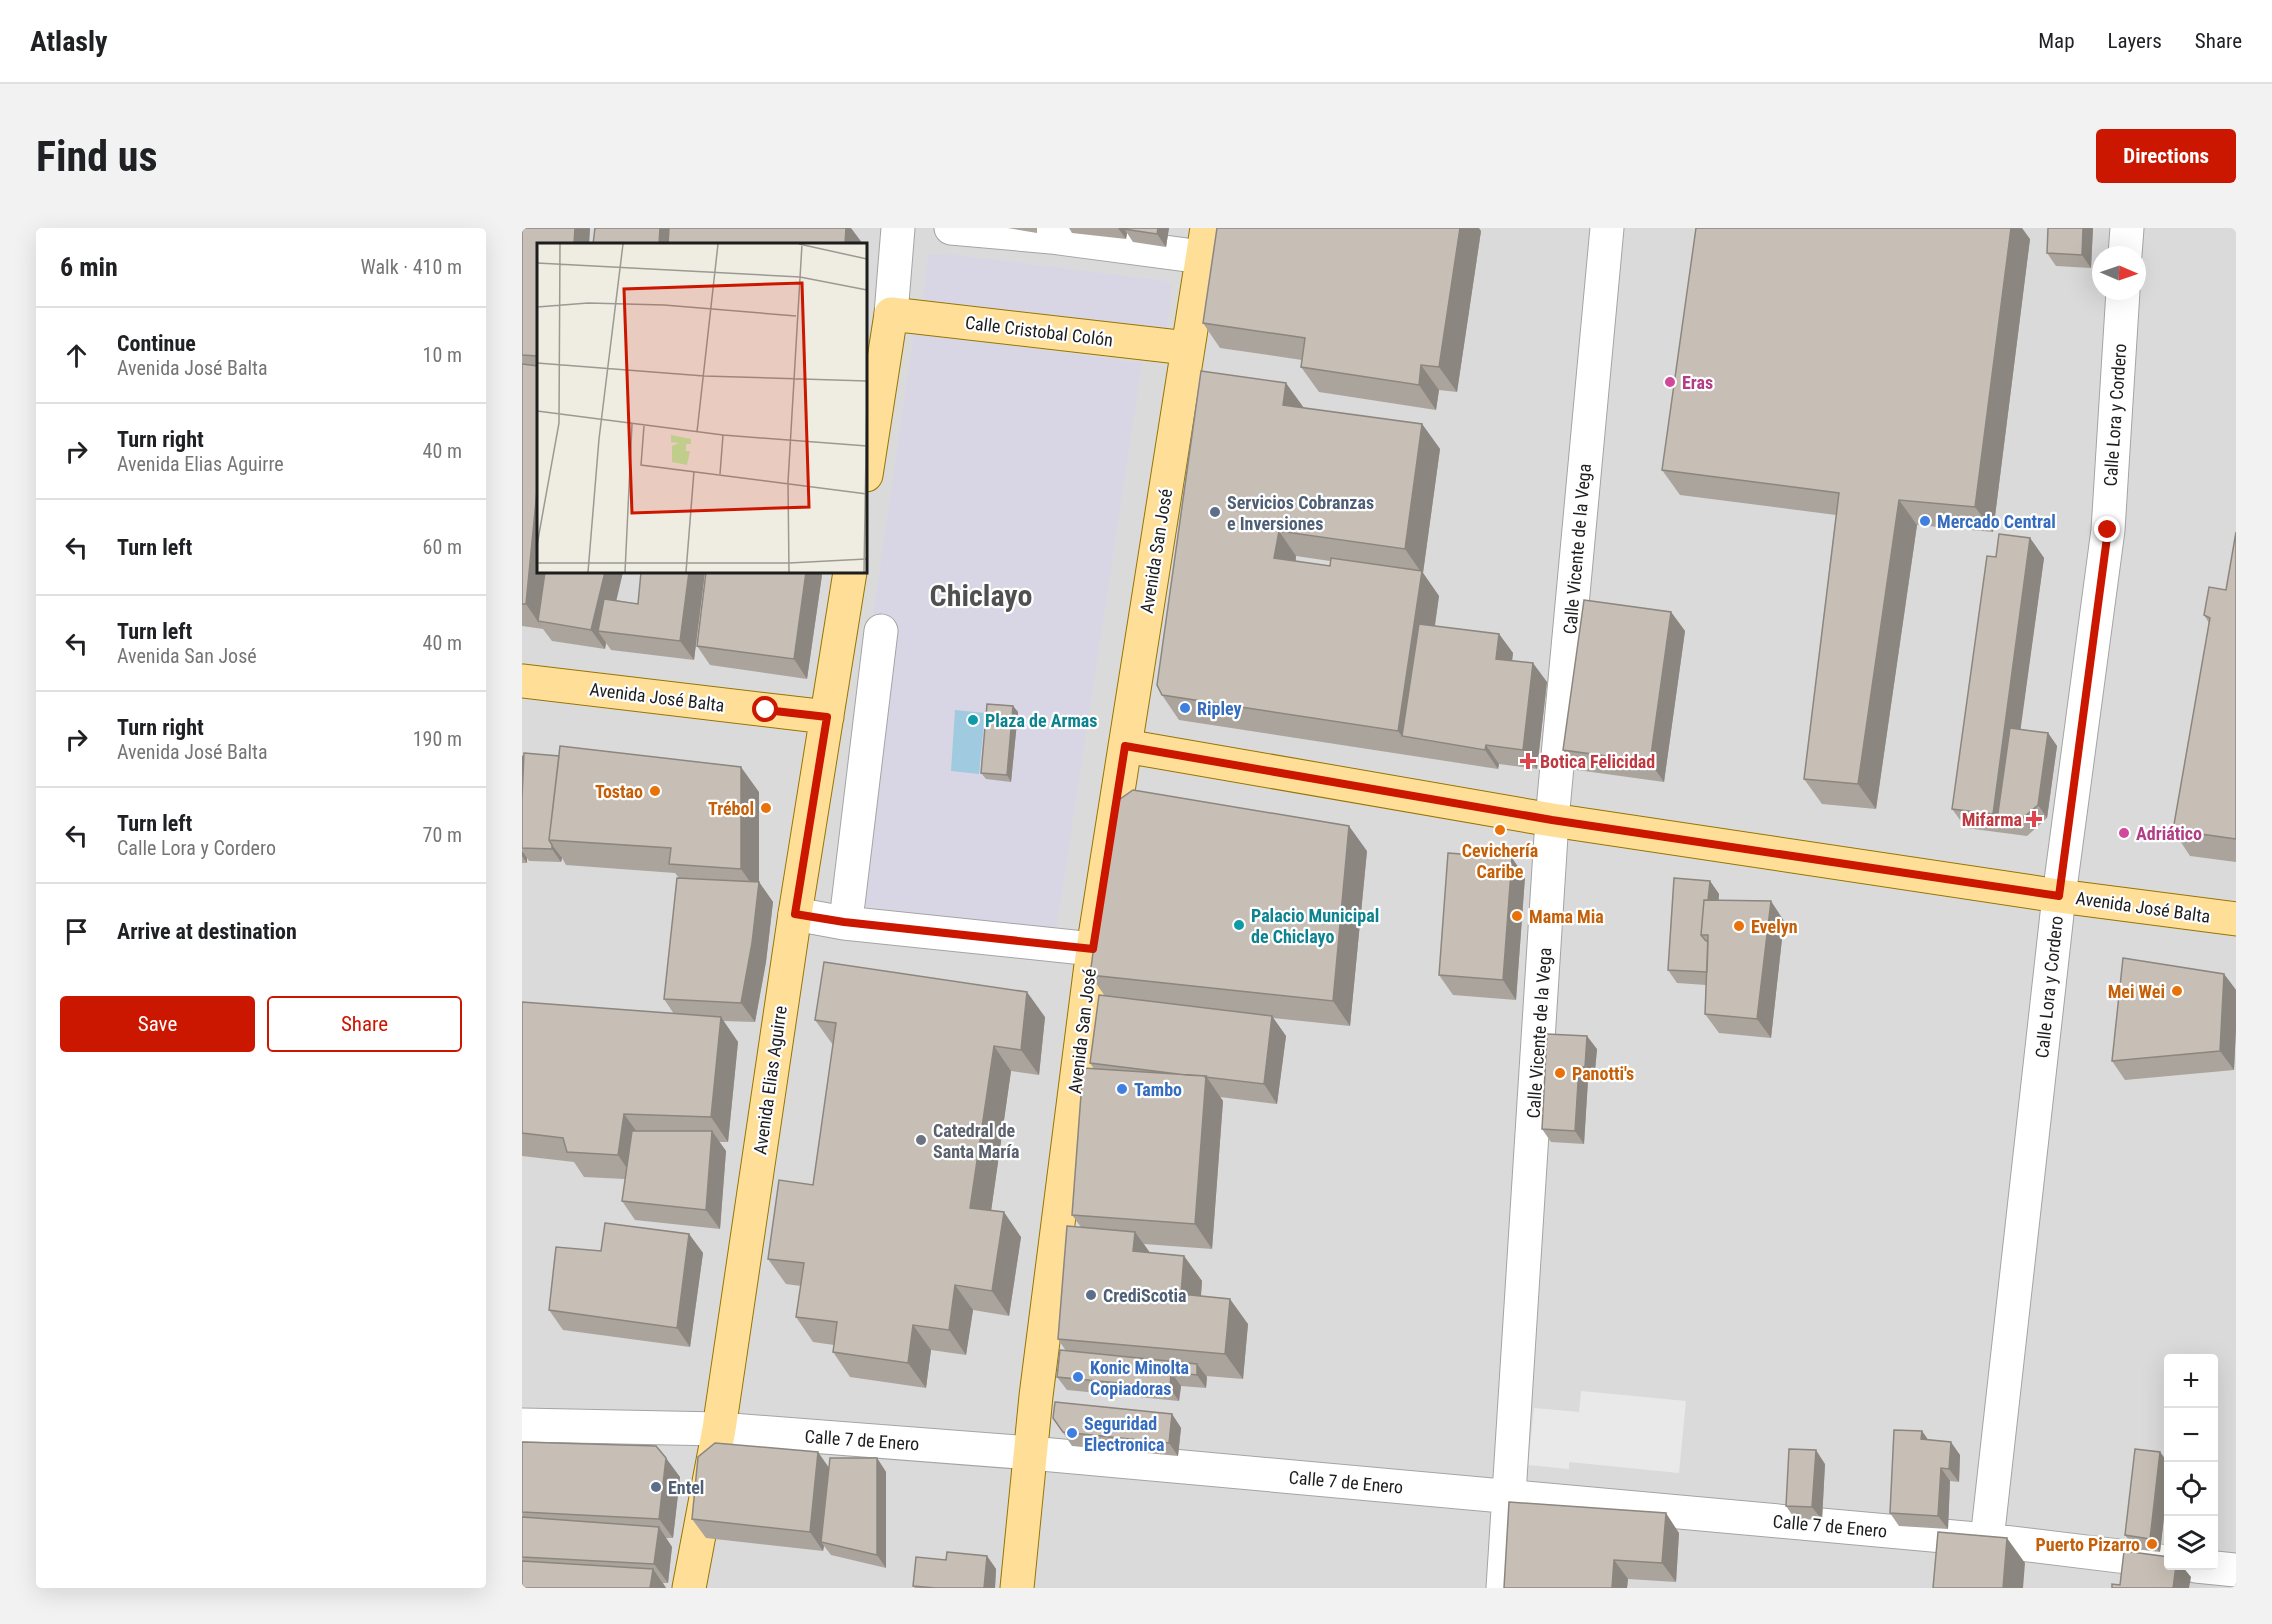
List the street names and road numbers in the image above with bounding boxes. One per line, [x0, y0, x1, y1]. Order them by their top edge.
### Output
street label: Calle Cristobal Colón [964, 312, 1114, 350]
street label: Calle Lora y Cordero [2100, 343, 2130, 487]
street label: Calle Vicente de la Vega [1559, 463, 1595, 635]
street label: Avenida San José [1136, 487, 1176, 615]
street label: Avenida José Balta [588, 678, 726, 716]
street label: Avenida José Balta [2074, 887, 2212, 927]
street label: Calle Lora y Cordero [2031, 915, 2067, 1059]
street label: Calle Vicente de la Vega [1523, 947, 1555, 1119]
street label: Avenida San José [1064, 967, 1100, 1095]
street label: Avenida Elias Aguirre [749, 1004, 791, 1156]
street label: Calle 7 de Enero [804, 1426, 920, 1454]
street label: Calle 7 de Enero [1288, 1467, 1404, 1497]
street label: Calle 7 de Enero [1772, 1511, 1888, 1541]

